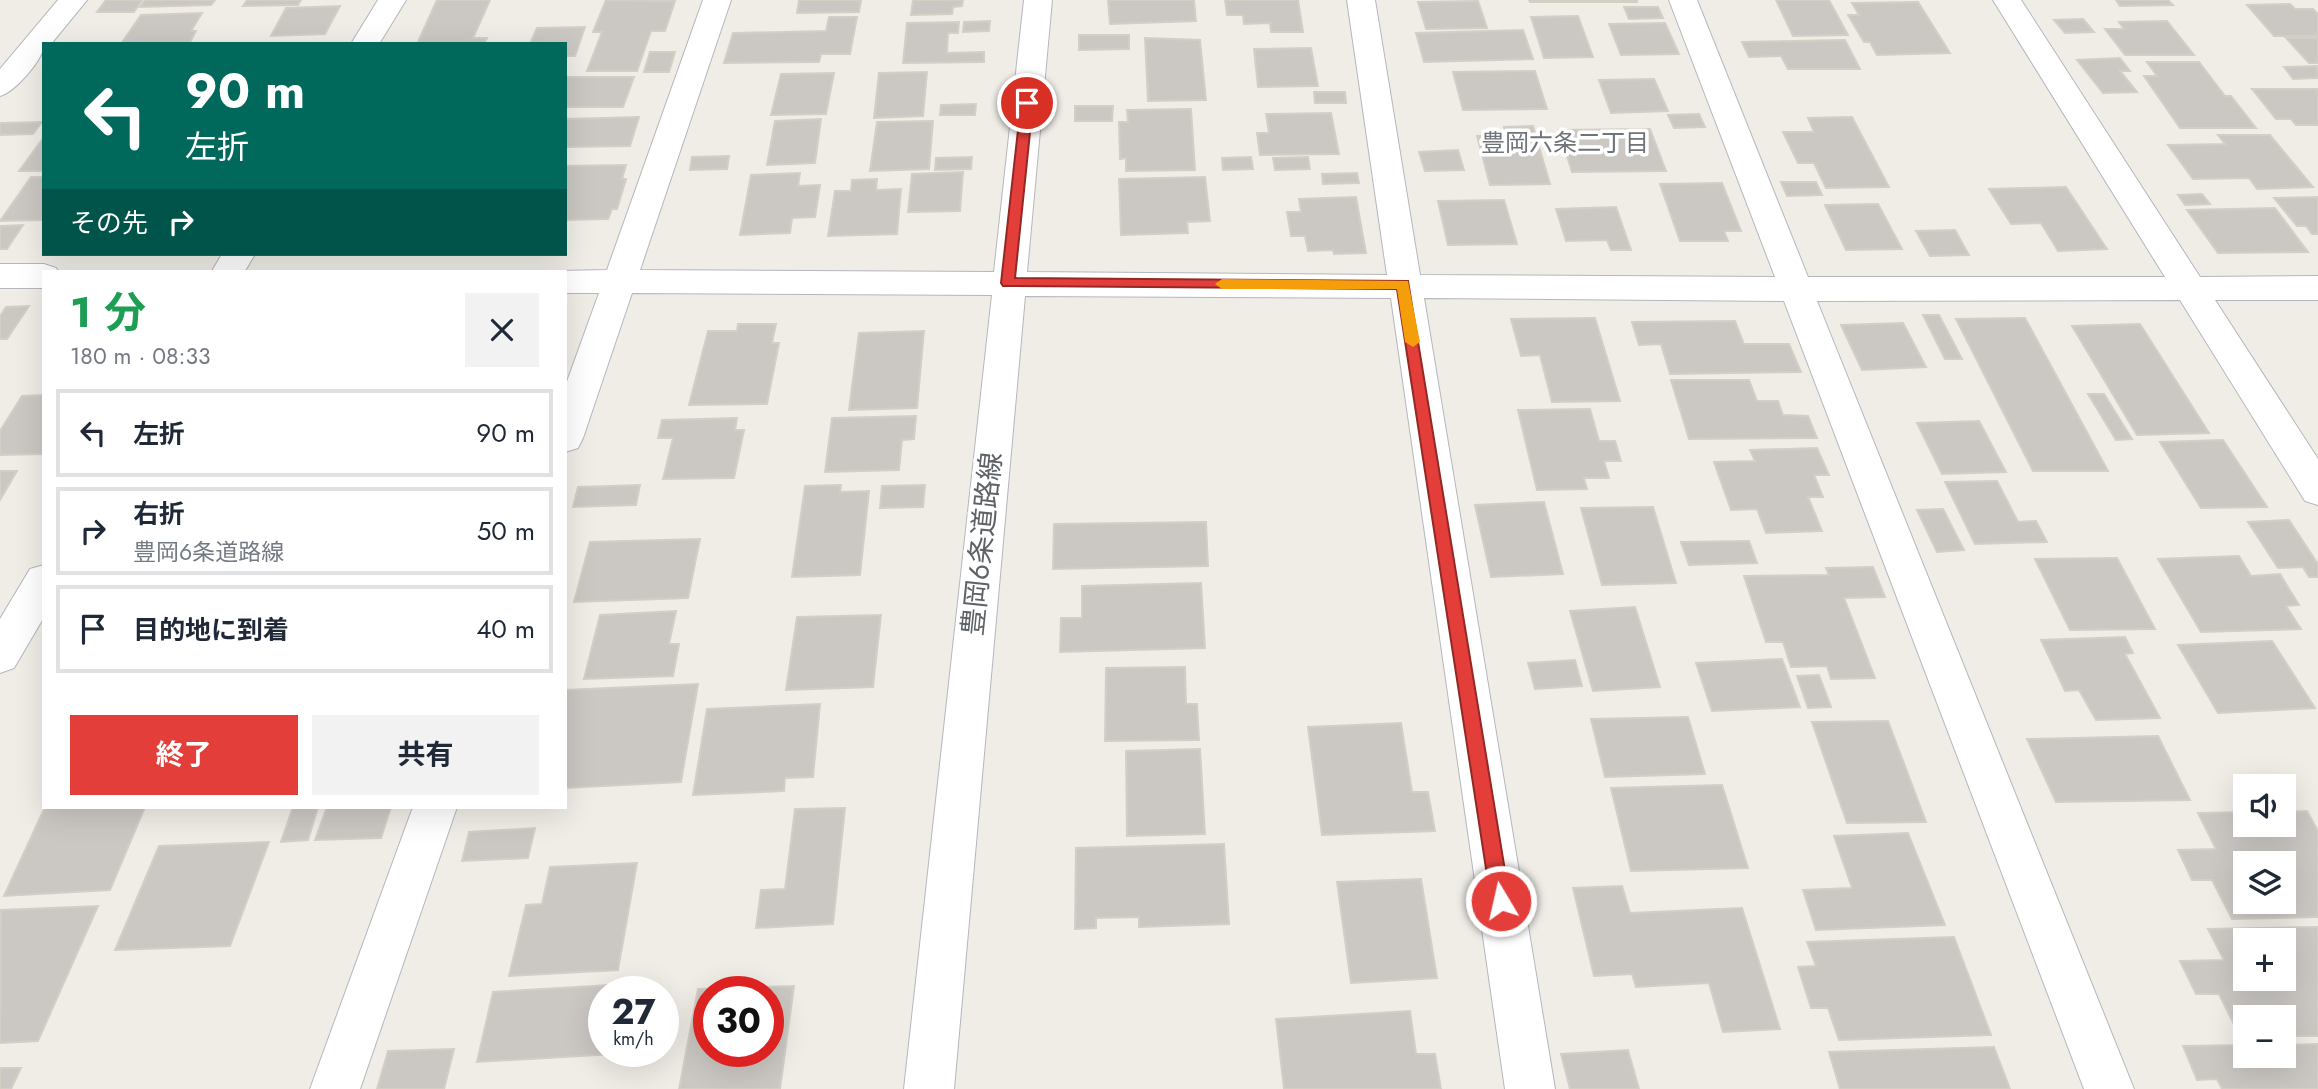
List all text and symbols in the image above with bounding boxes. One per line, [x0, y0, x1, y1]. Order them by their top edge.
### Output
text: 90 m [185, 56, 305, 126]
icon: left [70, 70, 161, 161]
pin [997, 73, 1057, 133]
icon: arrive [1008, 84, 1046, 122]
text: 左折 [185, 124, 249, 170]
district label: 豊岡六条二丁目 [1481, 125, 1649, 160]
icon: right [162, 203, 200, 241]
text: その先 [70, 204, 148, 242]
text: 1 分 [70, 282, 146, 343]
button: close [465, 293, 539, 367]
text: 180 m · 08:33 [70, 339, 211, 373]
icon: left [74, 414, 112, 452]
text: 90 m [476, 414, 535, 452]
text: 左折 [133, 415, 185, 453]
street label: 豊岡6条道路線 [952, 450, 1012, 638]
text: 右折 [133, 495, 185, 533]
icon: right [74, 512, 112, 550]
text: 50 m [477, 512, 535, 550]
text: 豊岡6条道路線 [133, 535, 284, 569]
icon: arrive [74, 610, 112, 648]
text: 40 m [476, 610, 535, 648]
text: 目的地に到着 [133, 611, 289, 649]
button: 終了 [70, 715, 298, 795]
button: 共有 [312, 715, 539, 795]
map controls [2233, 774, 2296, 1068]
button: sound [2233, 774, 2296, 837]
button: layers [2233, 851, 2296, 914]
position arrow [1464, 864, 1538, 938]
button: + [2233, 928, 2296, 991]
speed limit sign: 30 [693, 976, 784, 1067]
text: 27 [611, 987, 656, 1037]
button: − [2233, 1005, 2296, 1068]
text: km/h [613, 1026, 654, 1052]

